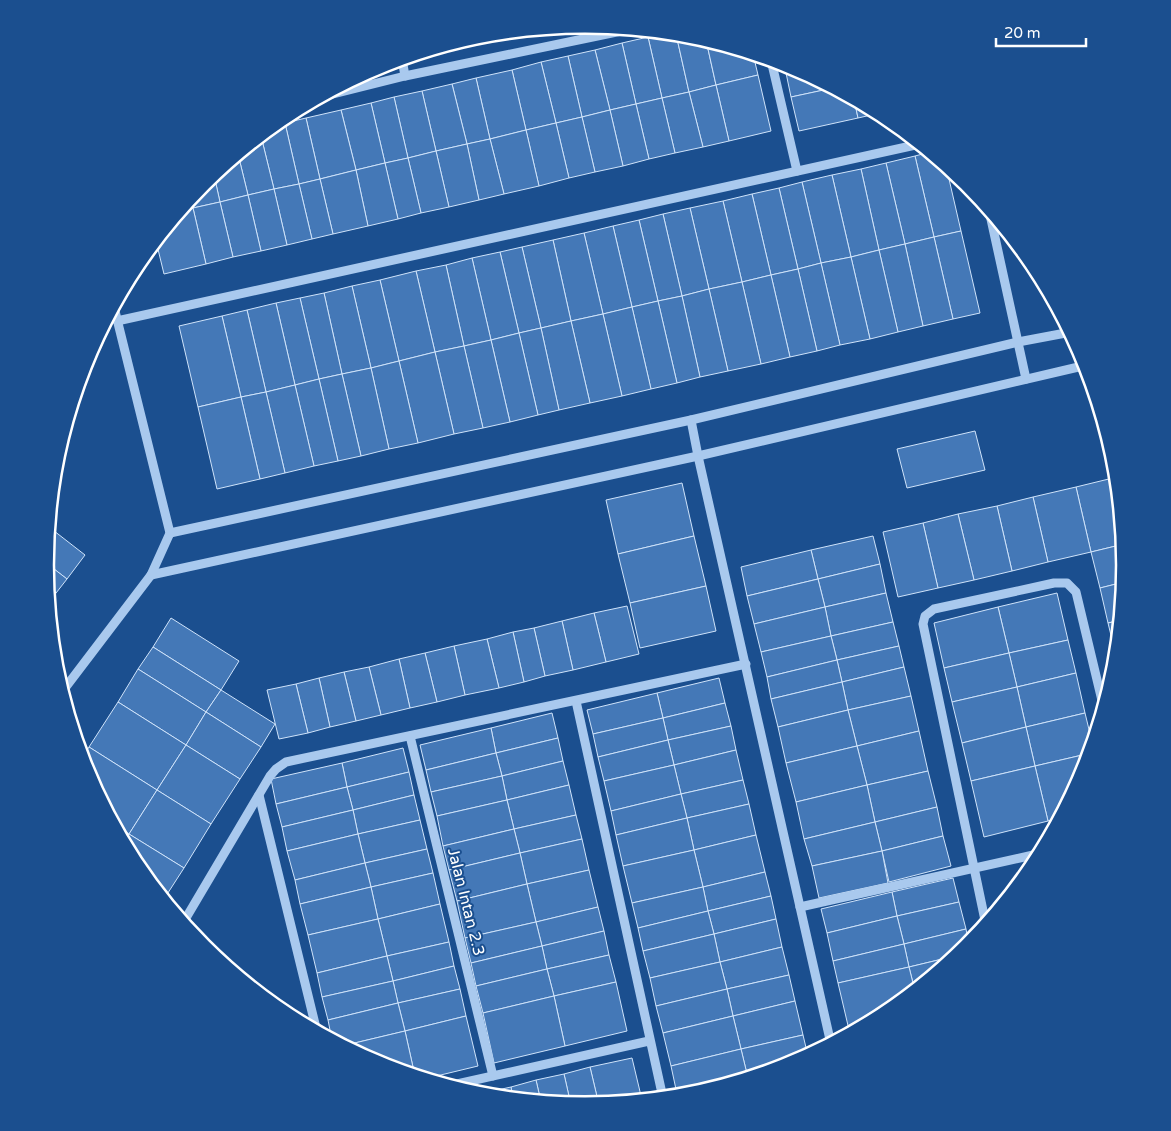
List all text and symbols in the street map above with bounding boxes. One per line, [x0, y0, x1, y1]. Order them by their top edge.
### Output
scale bar [996, 15, 1086, 47]
text: 20 m [1004, 24, 1041, 42]
street label: Jalan Intan 2.3 [443, 846, 489, 958]

